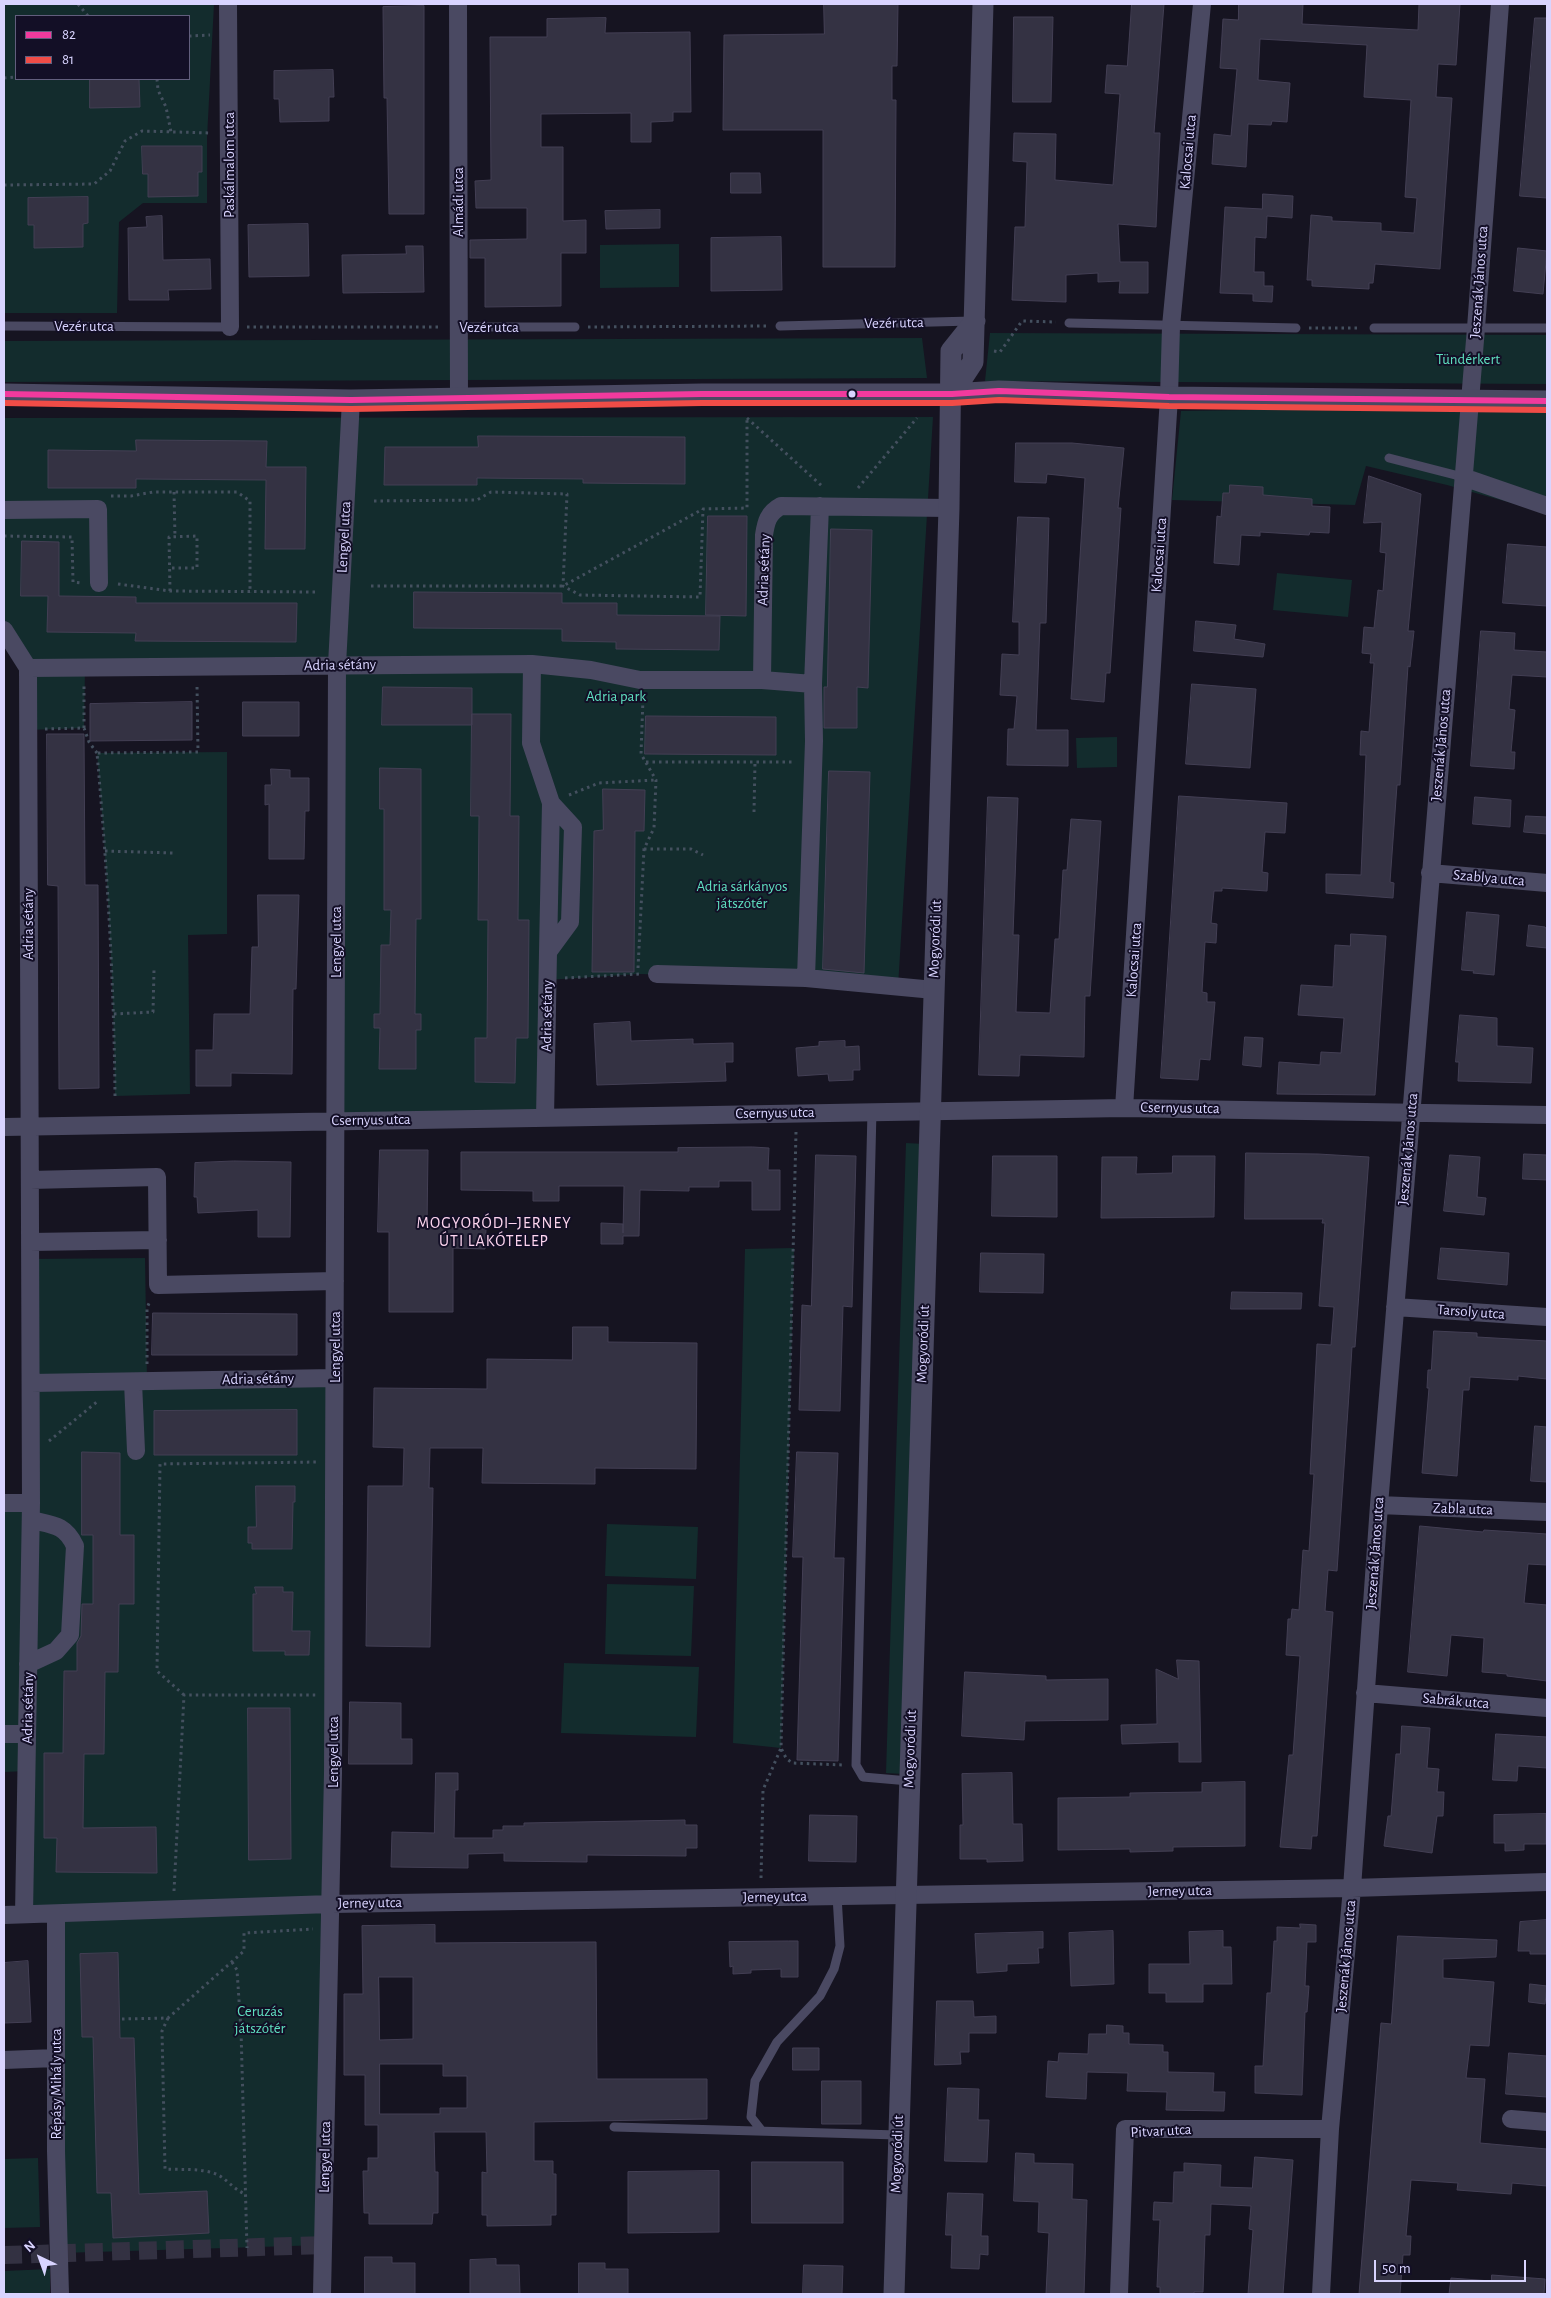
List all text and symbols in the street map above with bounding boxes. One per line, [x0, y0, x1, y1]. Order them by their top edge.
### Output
legend [15, 15, 190, 80]
text: 82 [62, 27, 76, 42]
text: 81 [62, 52, 74, 67]
street label: Paskálmalom utca [220, 112, 238, 218]
street label: Kalocsai utca [1176, 114, 1200, 190]
street label: Almádi utca [449, 167, 467, 237]
street label: Jeszenák János utca [1466, 225, 1492, 339]
street label: Vezér utca [864, 313, 924, 333]
street label: Vezér utca [54, 317, 114, 335]
street label: Vezér utca [459, 318, 519, 336]
park label: Tündérkert [1436, 350, 1500, 368]
unlabelled marker [847, 389, 857, 399]
street label: Lengyel utca [333, 501, 355, 573]
street label: Kalocsai utca [1147, 517, 1171, 593]
street label: Adria sétány [754, 534, 774, 606]
street label: Adria sétány [304, 655, 376, 675]
park label: Adria park [586, 687, 646, 705]
street label: Jeszenák János utca [1427, 688, 1455, 802]
street label: Szablya utca [1452, 866, 1526, 890]
park label: Adria sárkányos játszótér [696, 877, 788, 912]
street label: Adria sétány [19, 888, 37, 960]
street label: Mogyoródi út [925, 900, 945, 978]
street label: Lengyel utca [327, 906, 345, 978]
street label: Kalocsai utca [1122, 922, 1146, 998]
street label: Adria sétány [537, 980, 557, 1052]
street label: Jeszenák János utca [1394, 1092, 1422, 1206]
street label: Csernyus utca [1140, 1098, 1220, 1118]
street label: Csernyus utca [735, 1103, 815, 1123]
street label: Csernyus utca [331, 1110, 411, 1130]
district label: MOGYORÓDI–JERNEY ÚTI LAKÓTELEP [414, 1213, 574, 1251]
street label: Tarsoly utca [1436, 1301, 1506, 1323]
street label: Mogyoródi út [913, 1305, 933, 1383]
street label: Lengyel utca [326, 1311, 344, 1383]
street label: Adria sétány [222, 1369, 294, 1389]
street label: Jeszenák János utca [1362, 1496, 1388, 1610]
street label: Zabla utca [1432, 1499, 1494, 1519]
street label: Adria sétány [18, 1672, 38, 1744]
street label: Sabrák utca [1422, 1689, 1490, 1713]
street label: Mogyoródi út [900, 1710, 920, 1788]
street label: Lengyel utca [324, 1716, 342, 1788]
street label: Jerney utca [1148, 1881, 1212, 1901]
street label: Jerney utca [743, 1887, 807, 1907]
street label: Jerney utca [338, 1893, 402, 1913]
street label: Jeszenák János utca [1332, 1899, 1360, 2013]
park label: Ceruzás játszótér [235, 2002, 285, 2037]
street label: Répásy Mihály utca [47, 2028, 65, 2140]
street label: Mogyoródi út [887, 2115, 907, 2193]
street label: Pitvar utca [1130, 2120, 1192, 2142]
street label: Lengyel utca [315, 2121, 335, 2193]
north arrow [15, 2233, 65, 2283]
text: N [22, 2238, 38, 2255]
scale bar [1376, 2250, 1528, 2282]
text: 50 m [1382, 2261, 1411, 2276]

